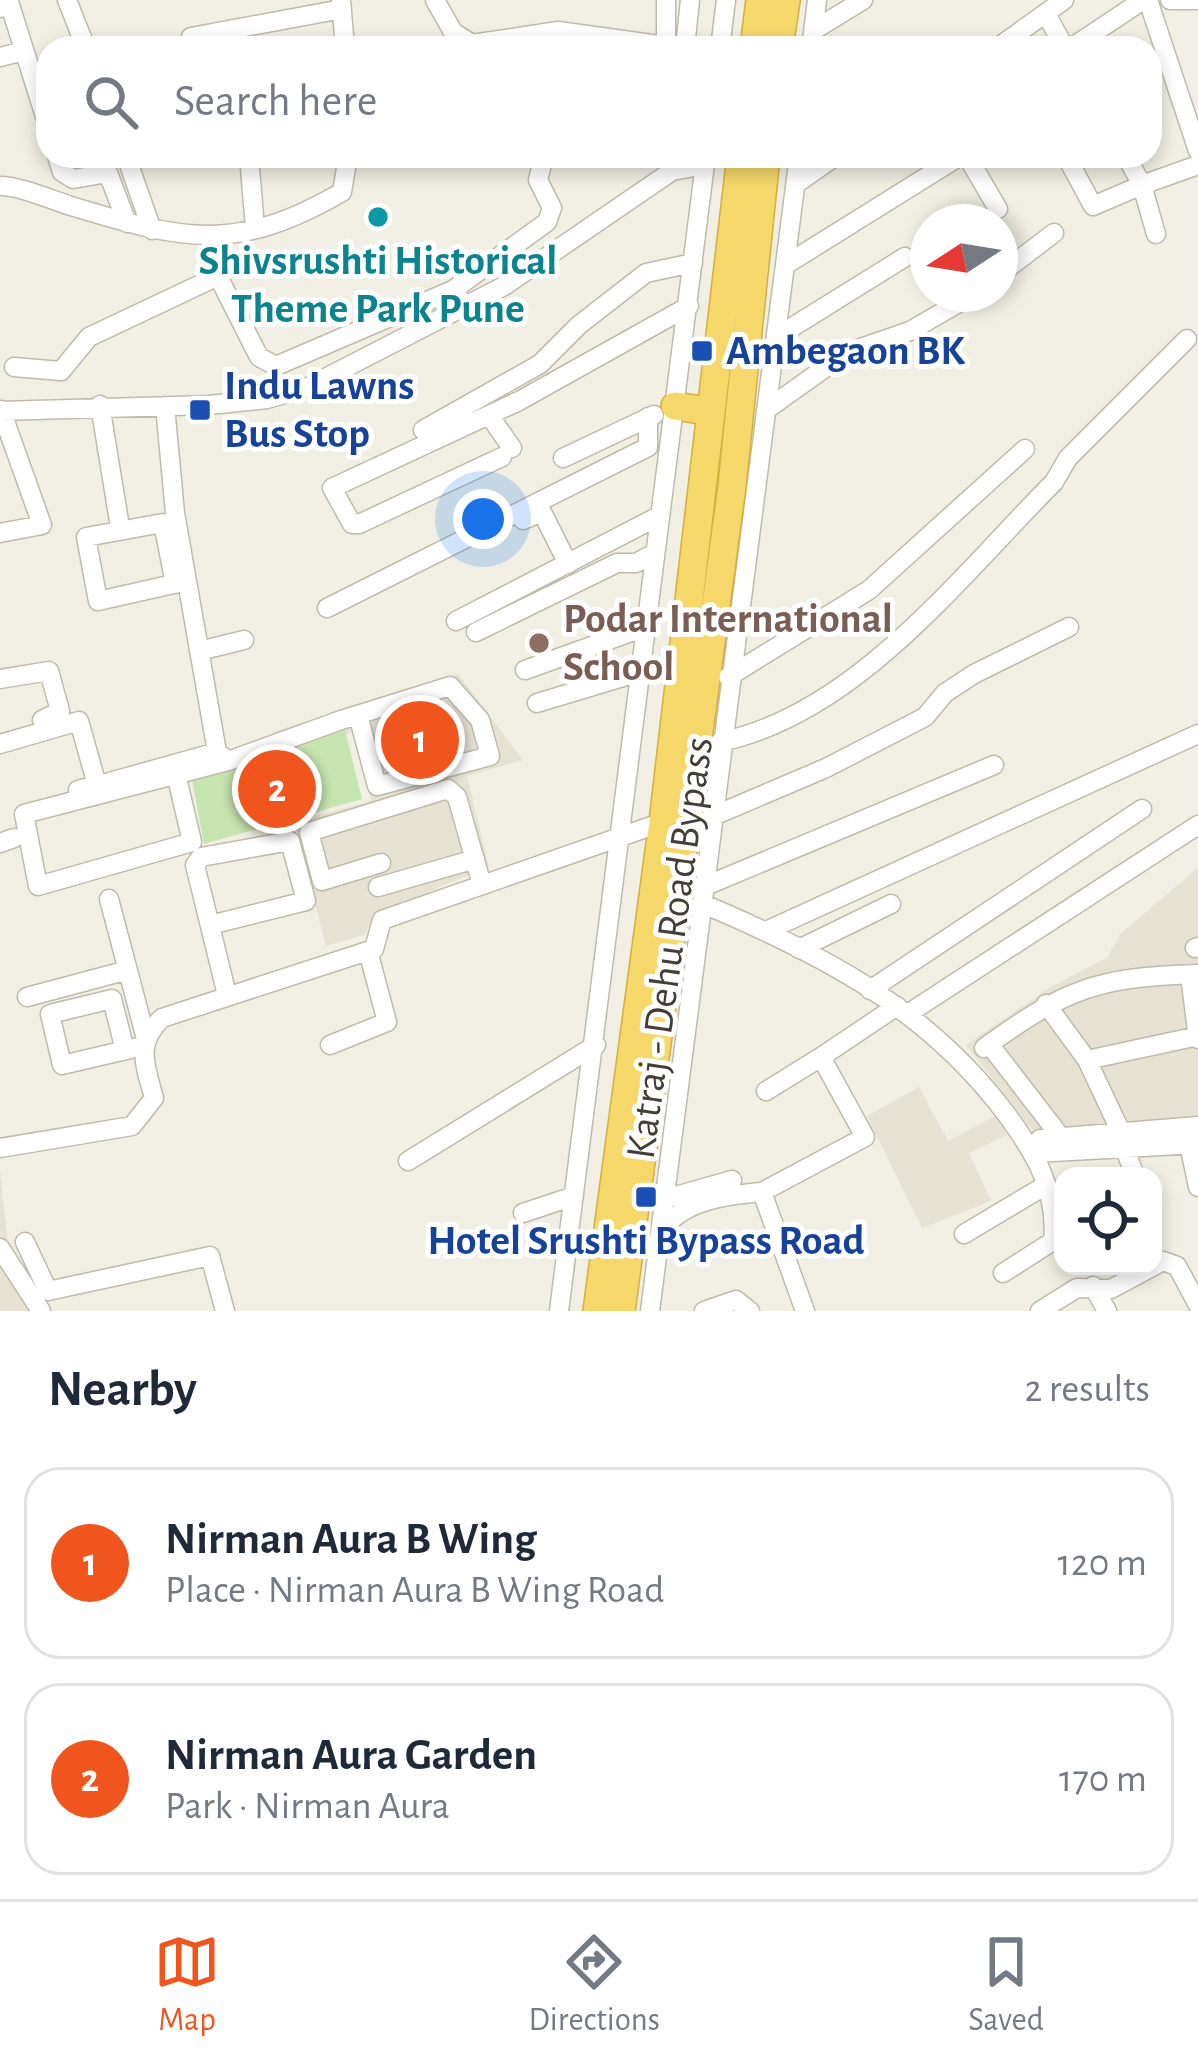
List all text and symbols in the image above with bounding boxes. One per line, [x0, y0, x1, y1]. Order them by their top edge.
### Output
search box [36, 36, 1162, 168]
icon: search [78, 69, 144, 135]
text: Search here [174, 79, 377, 124]
marker: Shivsrushti Historical Theme Park Pune [365, 204, 391, 230]
north arrow [910, 204, 1018, 312]
place label: Shivsrushti Historical Theme Park Pune [199, 240, 557, 330]
place label: Ambegaon BK [726, 330, 965, 372]
marker: Ambegaon BK [689, 338, 715, 364]
place label: Indu Lawns Bus Stop [224, 365, 414, 455]
marker: Indu Lawns Bus Stop [187, 397, 213, 423]
your location [453, 489, 513, 549]
place label: Podar International School [563, 598, 893, 688]
marker: Podar International School [526, 630, 552, 656]
pin: 1 [381, 695, 459, 785]
street label: Katraj - Dehu Road Bypass [620, 734, 720, 1162]
pin: 2 [238, 744, 316, 834]
map controls [1054, 1167, 1162, 1275]
button: locate [1054, 1167, 1162, 1275]
marker: Hotel Srushti Bypass Road [633, 1184, 659, 1210]
place label: Hotel Srushti Bypass Road [427, 1220, 865, 1262]
text: Nearby [48, 1364, 197, 1415]
text: 2 results [1024, 1370, 1150, 1409]
text: Nirman Aura B Wing [165, 1517, 536, 1562]
text: 1 [83, 1544, 97, 1583]
text: 120 m [1058, 1544, 1147, 1583]
text: Place · Nirman Aura B Wing Road [165, 1571, 664, 1610]
text: Nirman Aura Garden [165, 1733, 537, 1778]
text: 2 [81, 1760, 99, 1799]
text: 170 m [1059, 1760, 1147, 1799]
text: Park · Nirman Aura [165, 1787, 450, 1826]
tab: Map [154, 1929, 220, 2041]
tab: Directions [528, 1929, 660, 2041]
tab: Saved [968, 1929, 1044, 2041]

